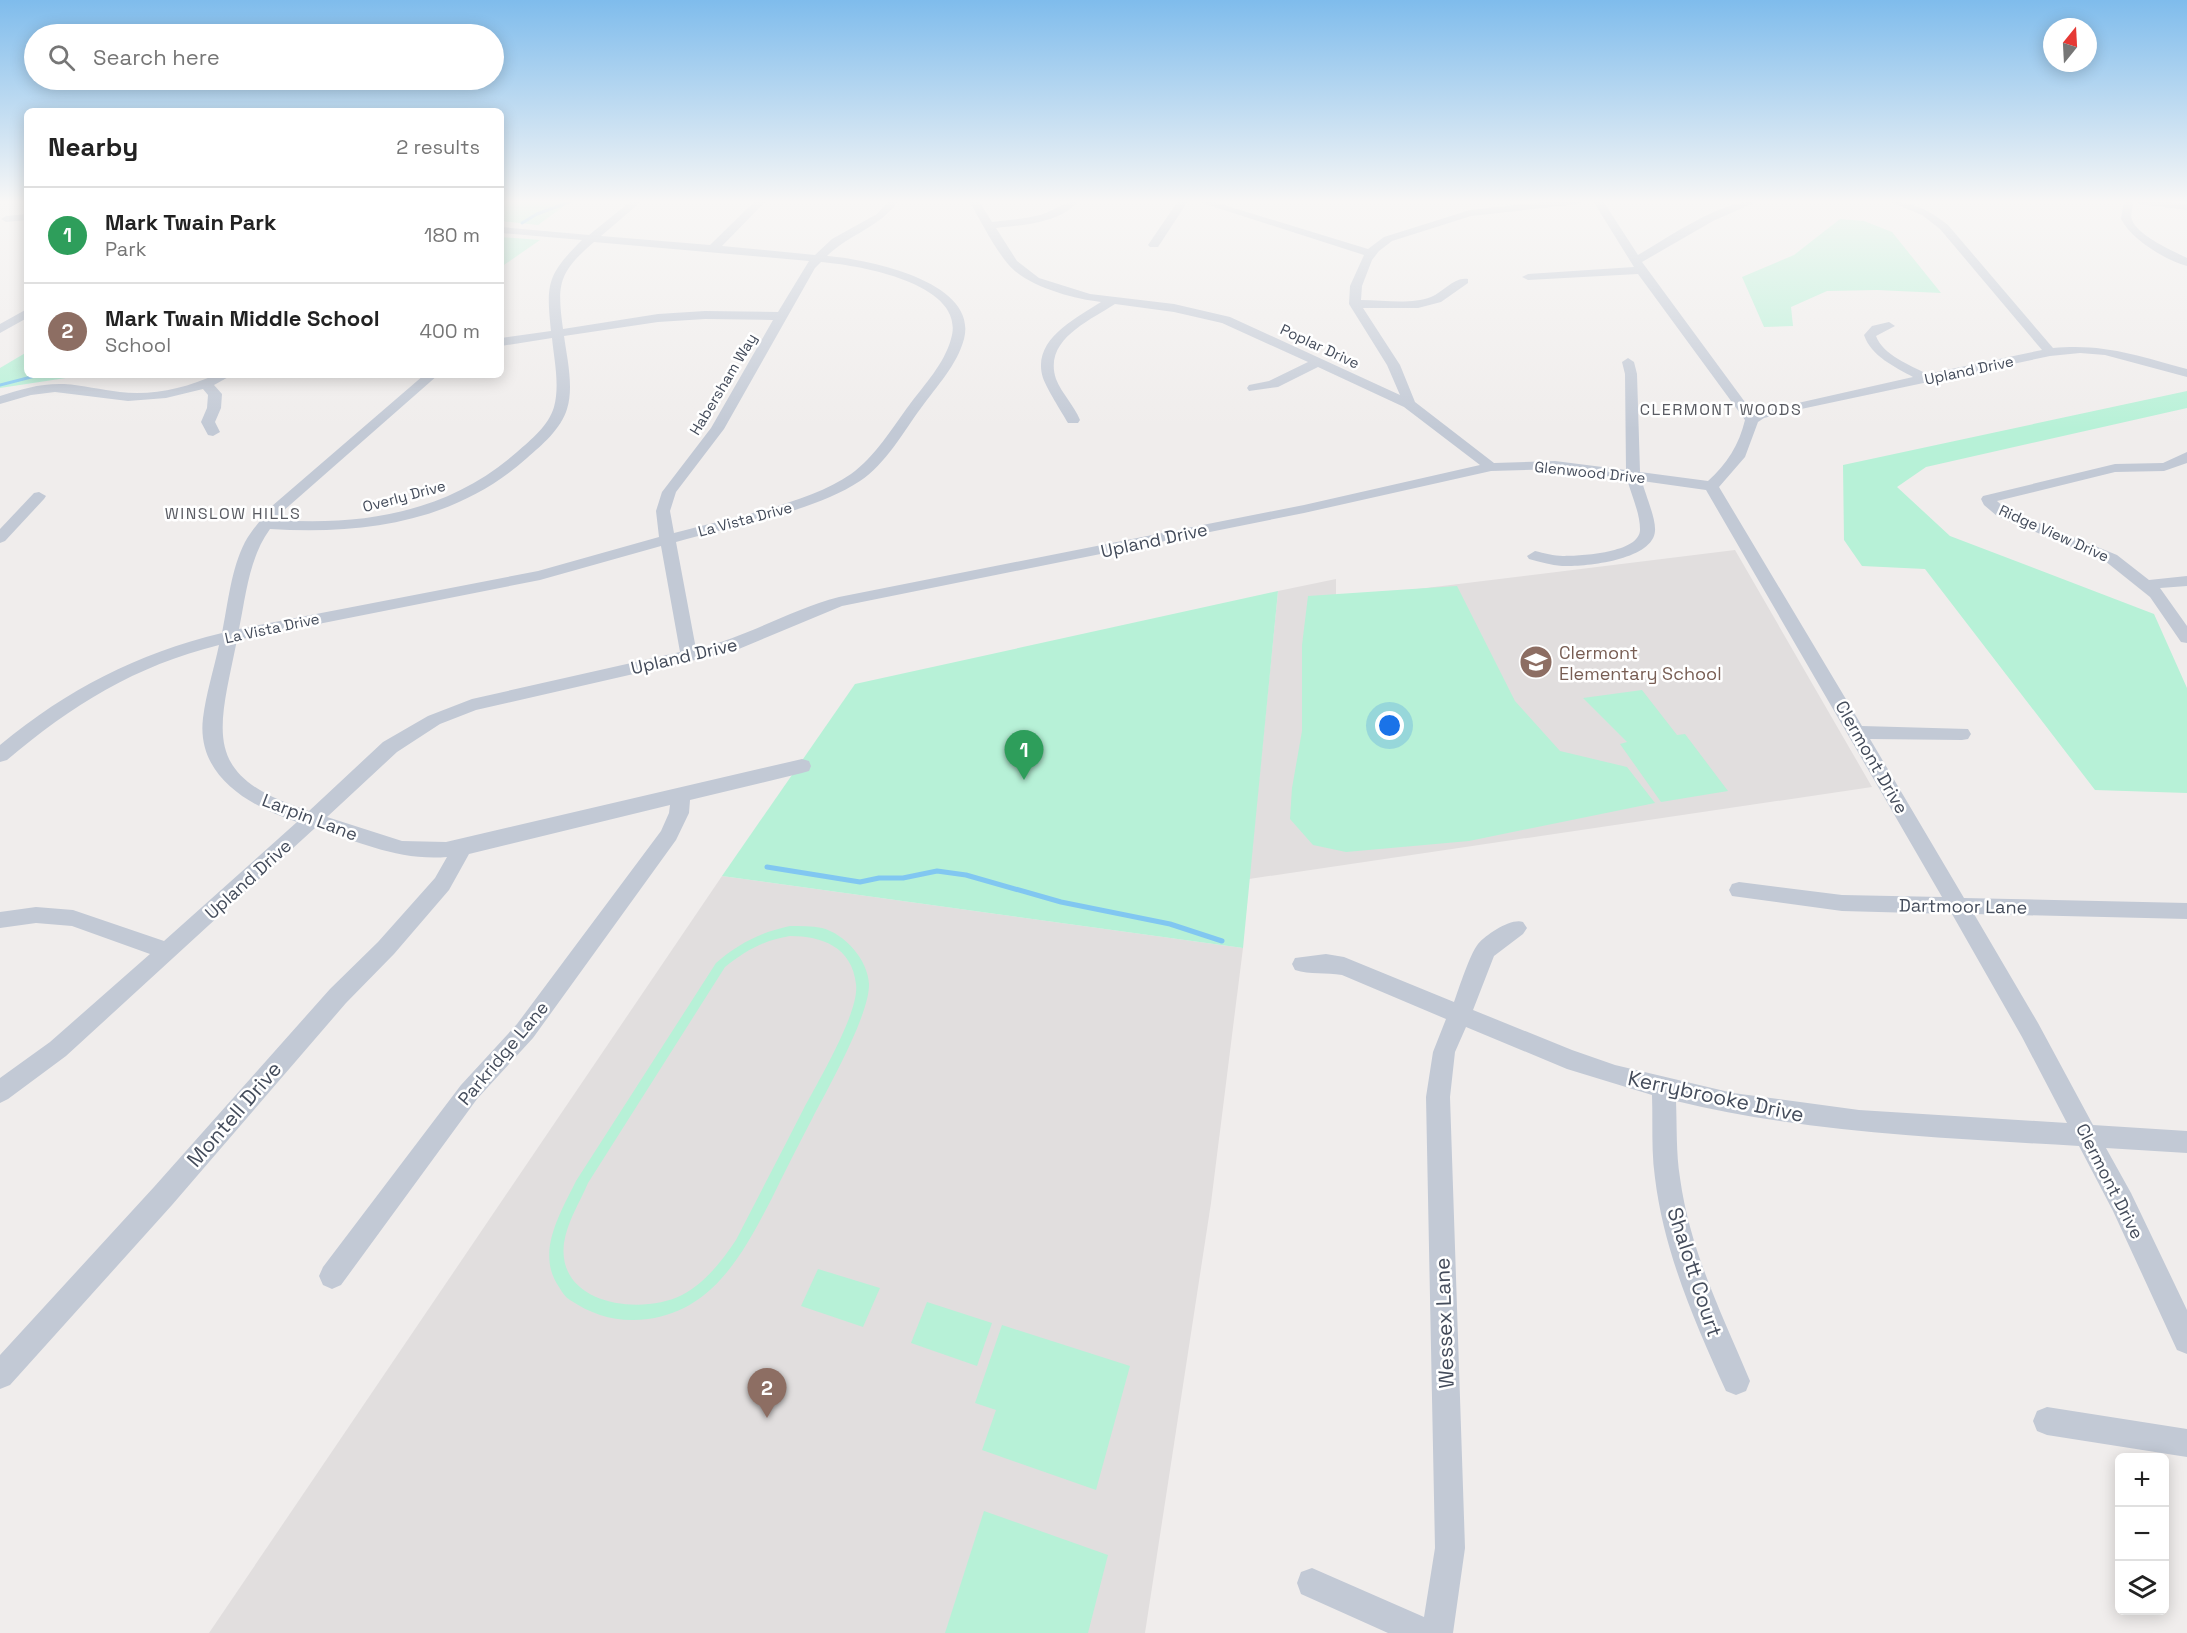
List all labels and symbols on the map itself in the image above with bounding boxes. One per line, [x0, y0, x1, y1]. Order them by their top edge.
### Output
north arrow [2043, 18, 2097, 72]
street label: Poplar Drive [1277, 319, 1363, 373]
street label: Habersham Way [685, 330, 761, 438]
street label: Upland Drive [1923, 351, 2015, 389]
district label: CLERMONT WOODS [1640, 399, 1802, 420]
street label: Glenwood Drive [1534, 457, 1647, 487]
street label: Overly Drive [360, 476, 448, 516]
street label: La Vista Drive [696, 497, 794, 541]
street label: Ridge View Drive [1996, 500, 2112, 566]
district label: WINSLOW HILLS [165, 503, 301, 524]
street label: Upland Drive [1098, 517, 1210, 563]
street label: La Vista Drive [223, 609, 321, 647]
street label: Upland Drive [628, 633, 740, 679]
place label: Clermont Elementary School [1559, 641, 1722, 685]
school or university icon: Clermont Elementary School [1518, 644, 1554, 680]
street label: Clermont Drive [1830, 696, 1914, 818]
your location [1375, 711, 1404, 740]
pin: 1 [1004, 730, 1044, 780]
street label: Larpin Lane [259, 788, 361, 846]
street label: Upland Drive [200, 834, 296, 924]
street label: Dartmoor Lane [1899, 893, 2027, 919]
street label: Parkridge Lane [453, 996, 553, 1110]
street label: Montell Drive [181, 1056, 287, 1172]
street label: Kerrybrooke Drive [1625, 1064, 1807, 1128]
street label: Clermont Drive [2071, 1119, 2149, 1243]
street label: Shalott Court [1661, 1204, 1729, 1340]
street label: Wessex Lane [1428, 1257, 1460, 1389]
pin: 2 [748, 1368, 786, 1418]

